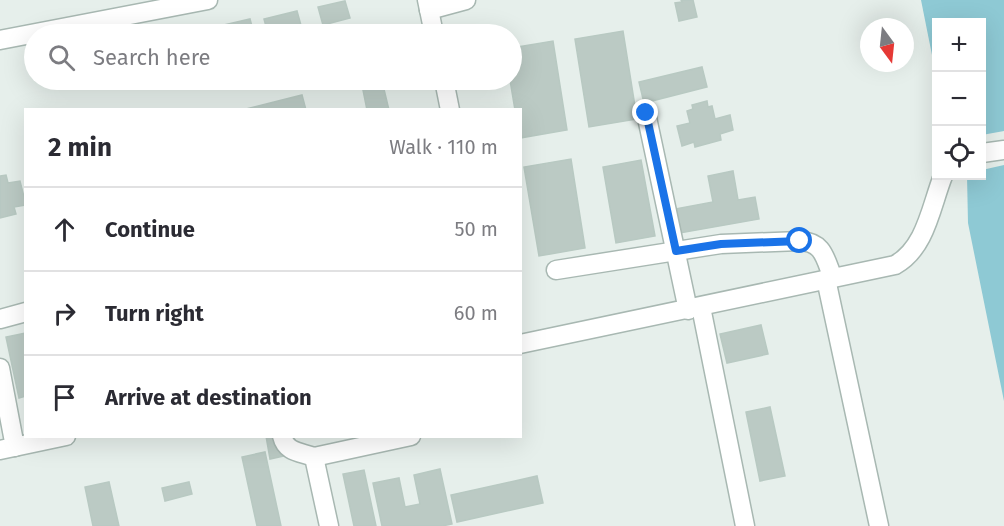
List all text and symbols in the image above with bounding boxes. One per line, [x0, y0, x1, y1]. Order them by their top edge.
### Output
north arrow [860, 18, 914, 72]
map controls [932, 18, 986, 180]
button: + [932, 18, 986, 72]
search box [24, 24, 522, 90]
icon: search [45, 41, 78, 74]
text: Search here [93, 44, 211, 71]
button: − [932, 72, 986, 126]
route end [632, 99, 658, 125]
button: locate [932, 126, 986, 180]
text: 2 min [48, 132, 112, 163]
text: Walk · 110 m [389, 135, 498, 159]
icon: ahead [48, 213, 81, 246]
text: Continue [105, 216, 195, 243]
text: 50 m [454, 217, 498, 241]
route start [786, 227, 812, 253]
icon: right [48, 297, 81, 330]
text: Turn right [105, 300, 204, 327]
text: 60 m [454, 301, 498, 325]
icon: arrive [48, 381, 81, 414]
text: Arrive at destination [105, 384, 312, 411]

